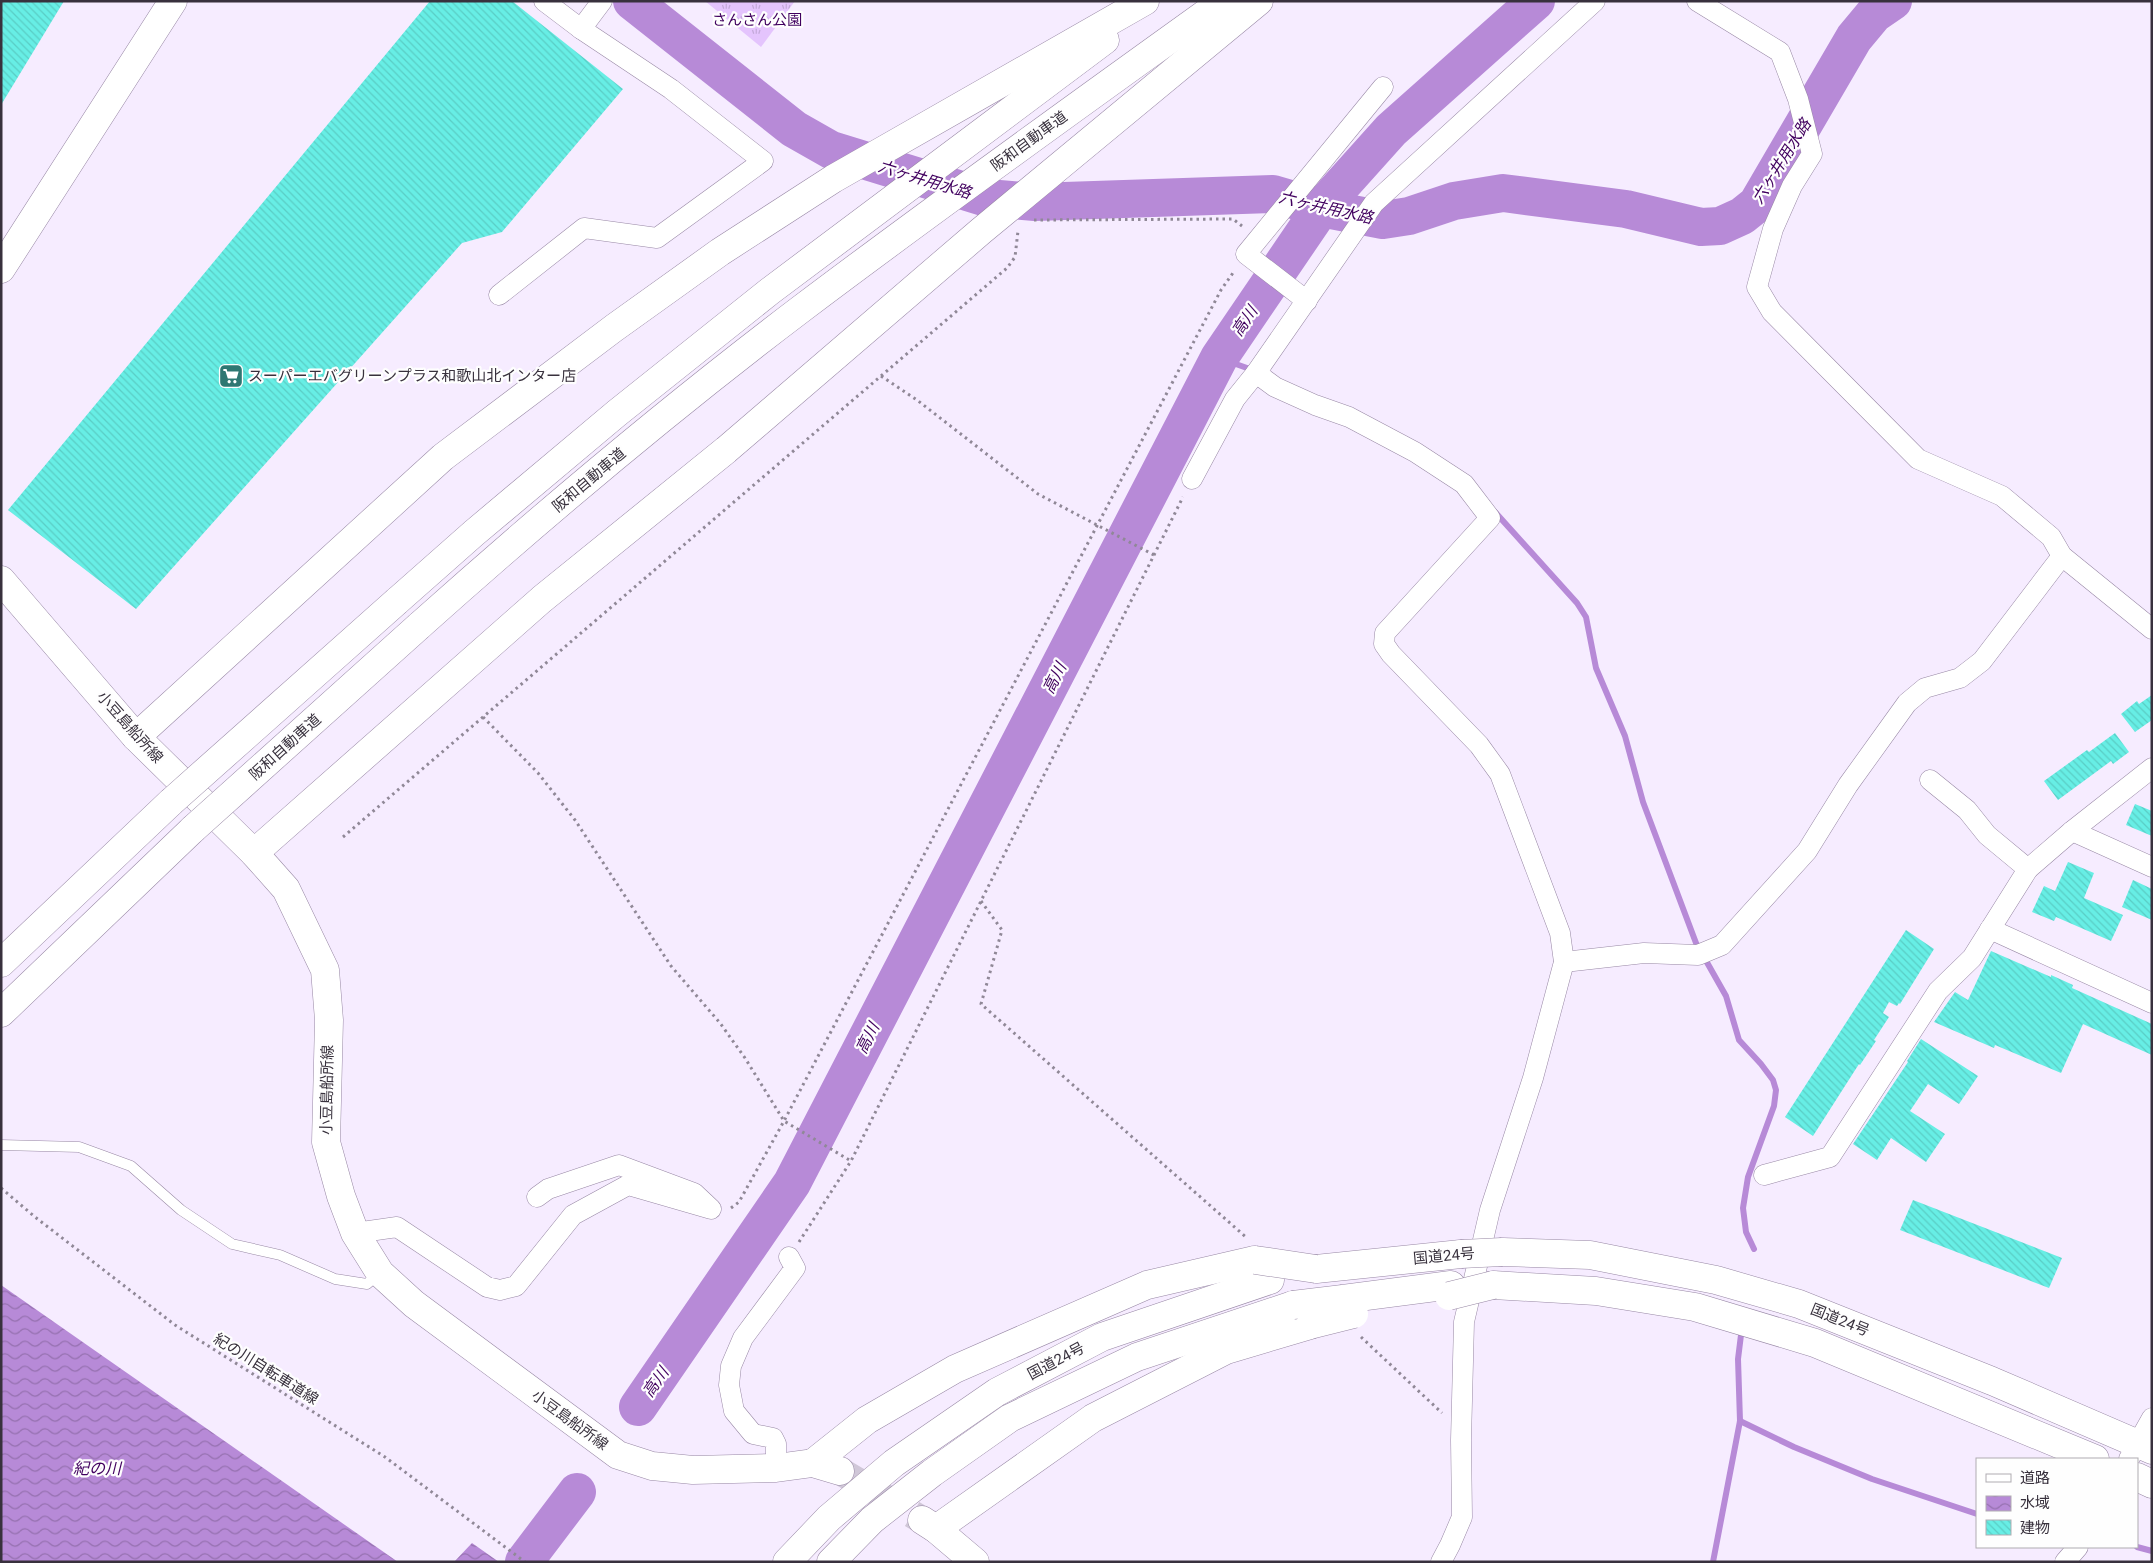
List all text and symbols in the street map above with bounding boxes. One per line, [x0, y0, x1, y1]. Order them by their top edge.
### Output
park label: さんさん公園 [712, 11, 802, 29]
street label: 阪和自動車道 [987, 107, 1071, 175]
water label: 六ヶ井用水路 [1748, 114, 1816, 207]
water label: 六ヶ井用水路 [876, 156, 975, 203]
water label: 六ヶ井用水路 [1277, 187, 1377, 228]
water label: 高川 [1228, 301, 1262, 340]
supermarket icon: スーパーエバグリーンプラス和歌山北インター店 [218, 363, 244, 389]
place label: スーパーエバグリーンプラス和歌山北インター店 [248, 367, 576, 385]
street label: 阪和自動車道 [549, 444, 629, 516]
water label: 高川 [1039, 658, 1071, 697]
street label: 小豆島船所線 [93, 688, 167, 766]
street label: 阪和自動車道 [246, 710, 324, 784]
water label: 高川 [852, 1018, 884, 1057]
street label: 小豆島船所線 [317, 1045, 337, 1135]
street label: 国道24号 [1412, 1244, 1476, 1268]
street label: 国道24号 [1808, 1300, 1872, 1340]
street label: 紀の川自転車道線 [210, 1330, 322, 1408]
street label: 国道24号 [1024, 1339, 1088, 1383]
water label: 高川 [638, 1362, 674, 1401]
street label: 小豆島船所線 [528, 1386, 612, 1454]
legend [1976, 1458, 2138, 1548]
water label: 紀の川 [73, 1459, 123, 1478]
text: 道路 [2020, 1469, 2050, 1487]
text: 水域 [2020, 1494, 2050, 1512]
text: 建物 [2020, 1519, 2050, 1537]

